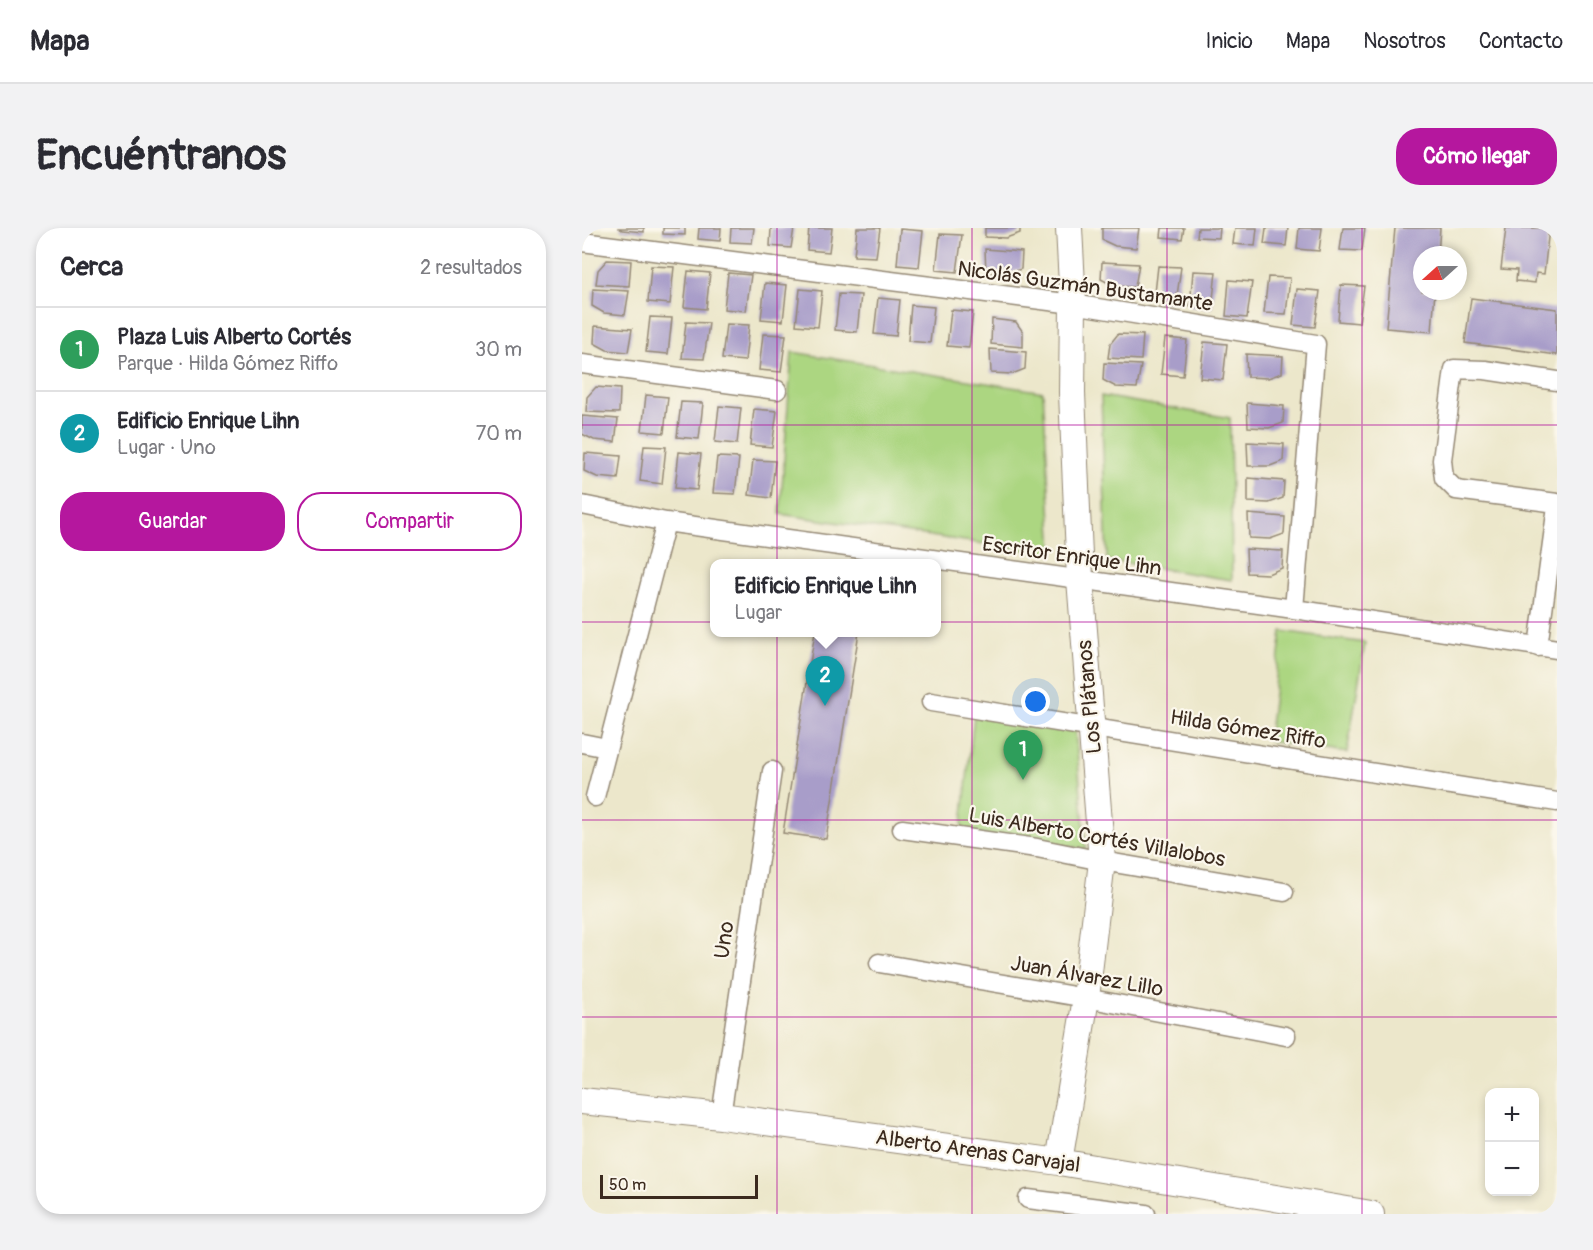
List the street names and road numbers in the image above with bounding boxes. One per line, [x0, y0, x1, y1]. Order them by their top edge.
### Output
street label: Nicolás Guzmán Bustamante [956, 255, 1215, 318]
street label: Escritor Enrique Lihn [981, 531, 1163, 582]
street label: Los Plátanos [1071, 638, 1108, 755]
street label: Hilda Gómez Riffo [1168, 704, 1328, 755]
street label: Luis Alberto Cortés Villalobos [967, 802, 1228, 873]
street label: Uno [709, 920, 740, 961]
street label: Juan Álvarez Lillo [1009, 950, 1165, 1003]
street label: Alberto Arenas Carvajal [874, 1124, 1082, 1179]

